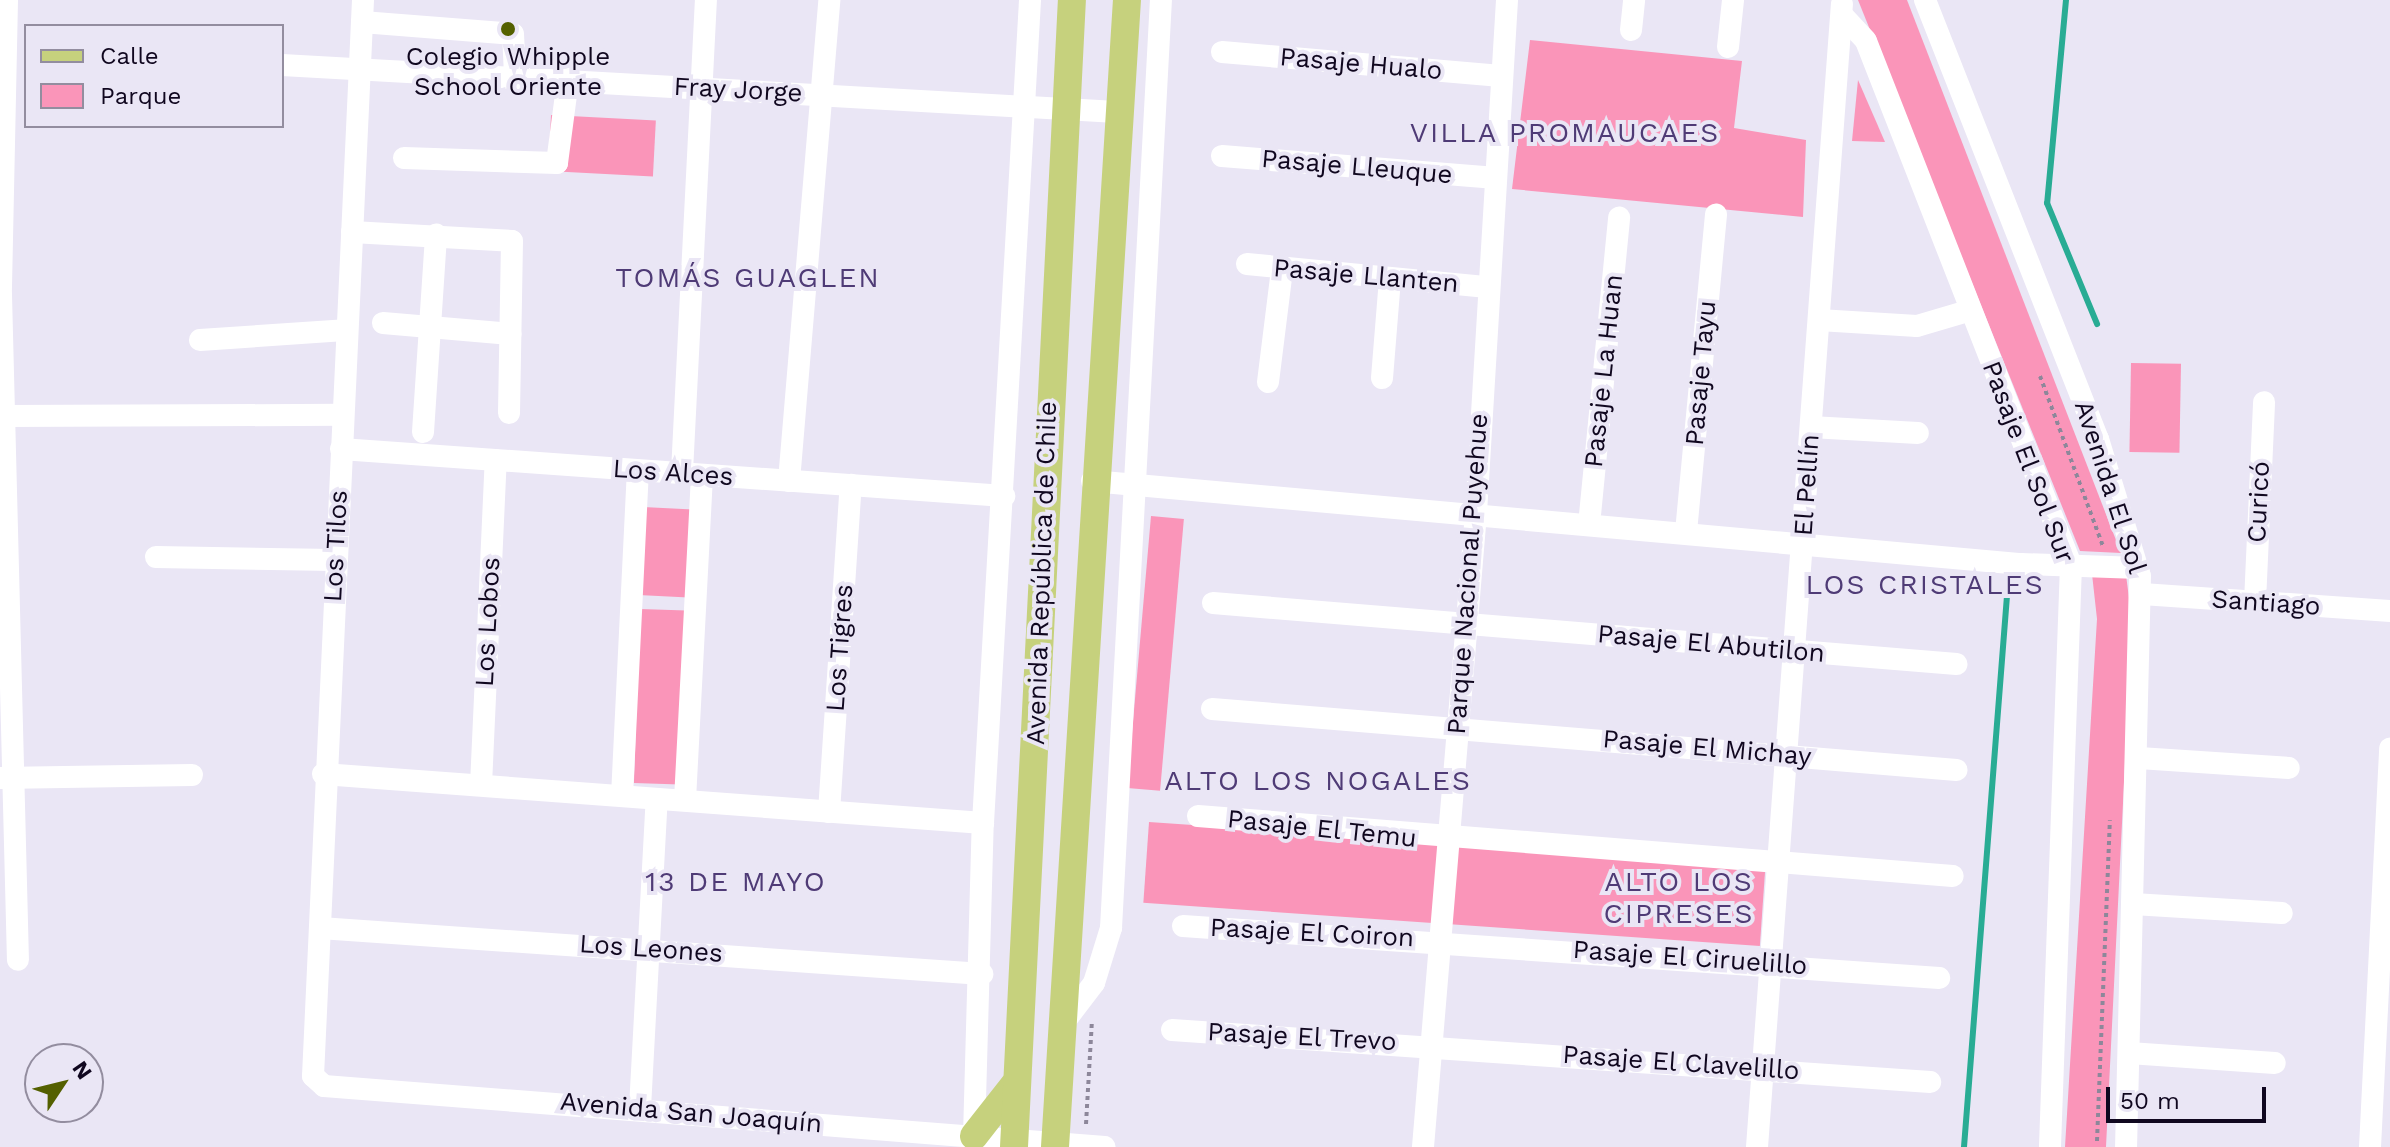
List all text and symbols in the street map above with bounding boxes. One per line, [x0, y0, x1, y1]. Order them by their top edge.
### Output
marker: Colegio Whipple School Oriente [499, 20, 517, 38]
legend [24, 24, 284, 128]
place label: Colegio Whipple School Oriente [405, 41, 611, 102]
street label: Pasaje Hualo [1278, 41, 1444, 87]
text: Calle [100, 42, 159, 70]
street label: Fray Jorge [672, 71, 804, 109]
text: Parque [100, 82, 181, 110]
district label: VILLA PROMAUCAES [1409, 116, 1721, 150]
street label: Pasaje Lleuque [1260, 143, 1454, 191]
street label: Pasaje Llanten [1272, 252, 1460, 300]
district label: TOMÁS GUAGLEN [615, 261, 881, 295]
street label: Pasaje La Huan [1578, 273, 1630, 469]
street label: Pasaje Tayu [1679, 299, 1723, 447]
street label: Pasaje El Sol Sur [1975, 356, 2081, 568]
street label: Avenida El Sol [2067, 396, 2153, 578]
street label: Avenida República de Chile [1020, 400, 1064, 746]
street label: Parque Nacional Puyehue [1441, 412, 1495, 736]
street label: El Pellín [1788, 433, 1826, 537]
street label: Los Alces [611, 453, 735, 493]
street label: Curicó [2241, 460, 2277, 544]
street label: Los Tilos [317, 489, 355, 603]
street label: Los Lobos [469, 556, 507, 688]
district label: LOS CRISTALES [1805, 568, 2045, 602]
street label: Los Tigres [820, 583, 860, 713]
street label: Santiago [2211, 584, 2321, 622]
street label: Pasaje El Abutilon [1595, 618, 1827, 670]
street label: Pasaje El Michay [1601, 723, 1813, 773]
district label: ALTO LOS NOGALES [1164, 764, 1472, 798]
street label: Pasaje El Temu [1225, 803, 1419, 855]
district label: 13 DE MAYO [645, 865, 827, 899]
district label: ALTO LOS CIPRESES [1604, 865, 1754, 931]
street label: Pasaje El Coiron [1209, 912, 1415, 954]
street label: Los Leones [578, 928, 724, 970]
street label: Pasaje El Ciruelillo [1571, 934, 1809, 982]
street label: Pasaje El Trevo [1206, 1016, 1398, 1058]
street label: Pasaje El Clavelillo [1561, 1039, 1801, 1087]
north arrow [24, 1043, 104, 1123]
text: N [68, 1056, 97, 1084]
scale bar [2110, 1071, 2270, 1121]
street label: Avenida San Joaquín [558, 1086, 824, 1140]
text: 50 m [2120, 1087, 2180, 1115]

